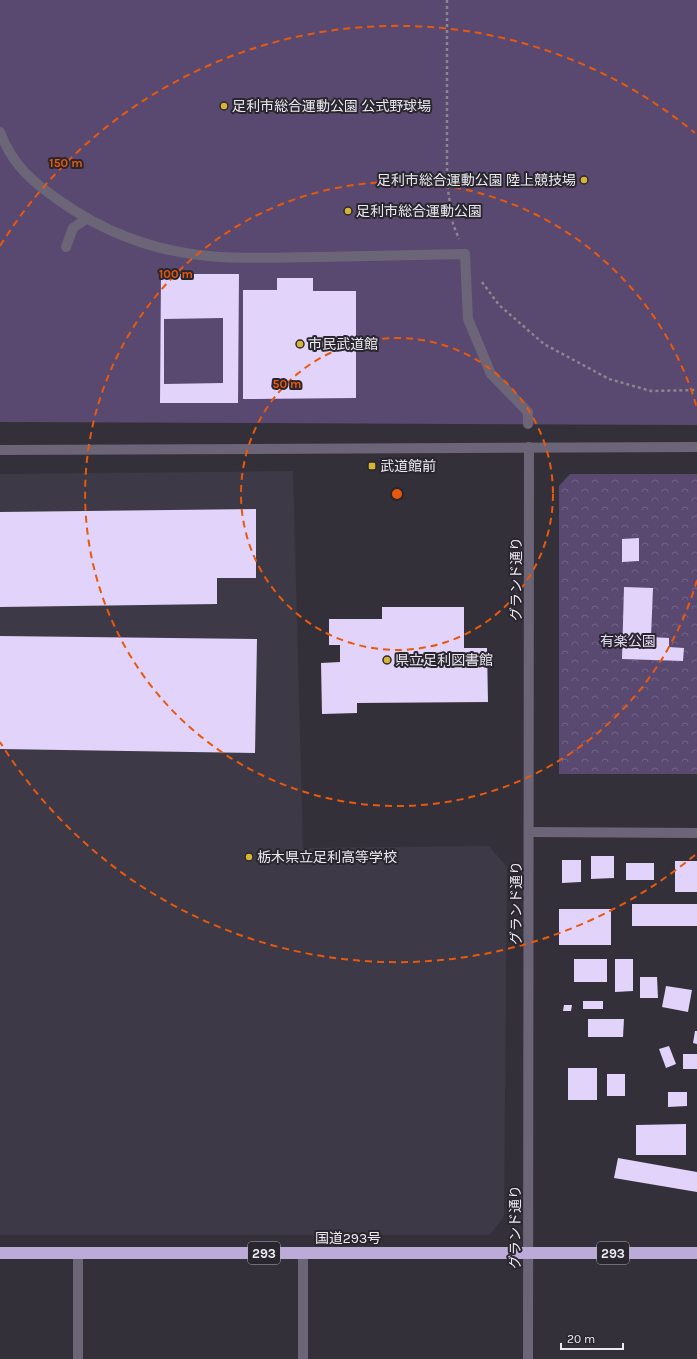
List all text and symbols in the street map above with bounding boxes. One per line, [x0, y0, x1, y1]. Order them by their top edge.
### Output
place label: 足利市総合運動公園 公式野球場 [232, 98, 431, 115]
marker: 足利市総合運動公園 公式野球場 [219, 101, 229, 111]
text: 150 m [49, 156, 83, 170]
place label: 足利市総合運動公園 陸上競技場 [377, 172, 576, 189]
marker: 足利市総合運動公園 陸上競技場 [579, 175, 589, 185]
place label: 足利市総合運動公園 [356, 203, 482, 220]
marker: 足利市総合運動公園 [343, 206, 353, 216]
text: 100 m [159, 267, 193, 281]
place label: 市民武道館 [308, 336, 378, 353]
marker: 市民武道館 [295, 339, 305, 349]
text: 50 m [273, 377, 302, 391]
place label: 武道館前 [380, 458, 436, 475]
marker: 武道館前 [367, 461, 377, 471]
centre of rings [390, 487, 404, 501]
street label: グランド通り [508, 537, 525, 621]
park label: 有楽公園 [600, 633, 656, 650]
place label: 県立足利図書館 [395, 652, 493, 669]
marker: 県立足利図書館 [382, 655, 392, 665]
place label: 栃木県立足利高等学校 [257, 849, 397, 866]
marker: 栃木県立足利高等学校 [244, 852, 254, 862]
street label: グランド通り [508, 861, 525, 945]
street label: グランド通り [507, 1185, 524, 1269]
street label: 国道293号 [315, 1230, 381, 1247]
road number: 293 [248, 1242, 280, 1264]
road number: 293 [597, 1242, 629, 1264]
scale bar [561, 1325, 623, 1351]
text: 20 m [567, 1332, 595, 1346]

